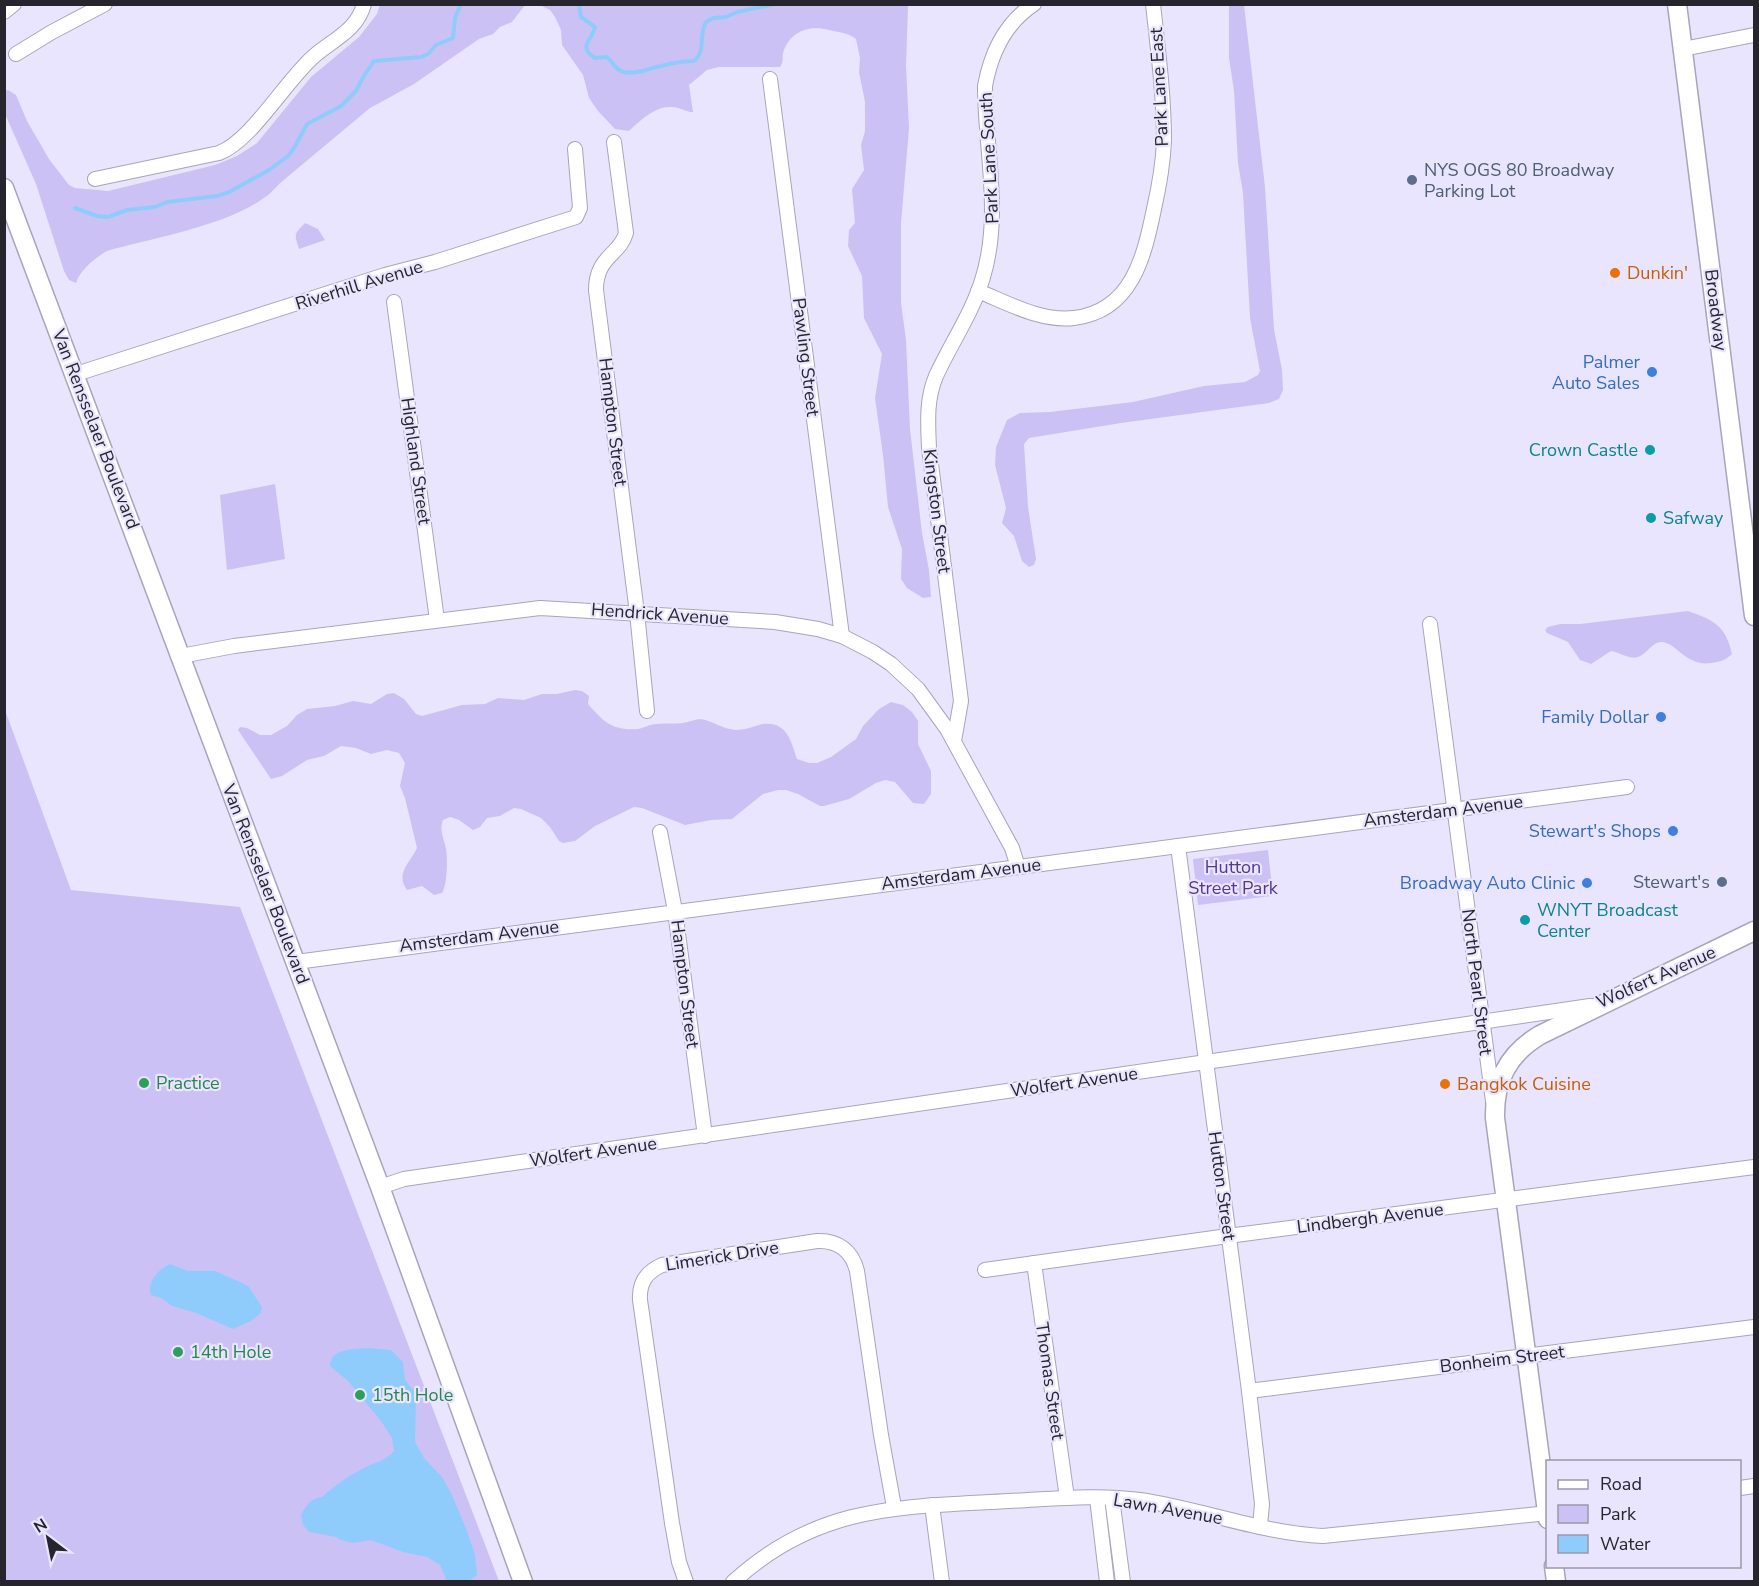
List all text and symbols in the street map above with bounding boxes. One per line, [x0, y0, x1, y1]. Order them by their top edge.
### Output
street label: Park Lane East [1144, 26, 1174, 147]
street label: Park Lane South [974, 91, 1004, 225]
place label: NYS OGS 80 Broadway Parking Lot [1424, 158, 1615, 203]
marker: NYS OGS 80 Broadway Parking Lot [1405, 173, 1419, 187]
street label: Riverhill Avenue [292, 254, 426, 316]
place label: Dunkin' [1627, 261, 1688, 285]
marker: Dunkin' [1608, 266, 1622, 280]
street label: Broadway [1699, 268, 1733, 353]
street label: Pawling Street [787, 296, 825, 418]
street label: Van Rensselaer Boulevard [46, 325, 145, 532]
place label: Palmer Auto Sales [1552, 350, 1641, 395]
street label: Hampton Street [593, 356, 633, 488]
marker: Palmer Auto Sales [1645, 365, 1659, 379]
street label: Highland Street [395, 396, 437, 527]
place label: Crown Castle [1529, 438, 1638, 462]
marker: Crown Castle [1643, 443, 1657, 457]
street label: Kingston Street [917, 448, 957, 575]
place label: Safway [1663, 506, 1724, 530]
marker: Safway [1644, 511, 1658, 525]
street label: Hendrick Avenue [590, 597, 730, 631]
place label: Family Dollar [1541, 705, 1650, 729]
marker: Family Dollar [1654, 710, 1668, 724]
street label: Van Rensselaer Boulevard [216, 780, 315, 987]
street label: Amsterdam Avenue [1362, 789, 1524, 833]
place label: Stewart's Shops [1529, 819, 1661, 843]
marker: Stewart's Shops [1666, 824, 1680, 838]
street label: Amsterdam Avenue [880, 852, 1042, 896]
park label: Hutton Street Park [1188, 855, 1279, 900]
place label: Stewart's [1633, 870, 1710, 894]
place label: Broadway Auto Clinic [1400, 871, 1575, 895]
marker: Stewart's [1715, 875, 1729, 889]
marker: Broadway Auto Clinic [1580, 876, 1594, 890]
place label: WNYT Broadcast Center [1537, 898, 1679, 943]
street label: North Pearl Street [1456, 908, 1498, 1057]
marker: WNYT Broadcast Center [1518, 913, 1532, 927]
street label: Amsterdam Avenue [398, 914, 560, 958]
street label: Hampton Street [665, 918, 705, 1050]
street label: Wolfert Avenue [1592, 940, 1720, 1014]
street label: Wolfert Avenue [1009, 1061, 1139, 1103]
place label: Practice [156, 1071, 220, 1095]
place label: Bangkok Cuisine [1457, 1072, 1591, 1096]
marker: Practice [137, 1076, 151, 1090]
marker: Bangkok Cuisine [1438, 1077, 1452, 1091]
street label: Hutton Street [1202, 1130, 1242, 1243]
street label: Wolfert Avenue [528, 1131, 658, 1173]
street label: Lindbergh Avenue [1295, 1197, 1445, 1239]
street label: Limerick Drive [664, 1235, 780, 1277]
street label: Thomas Street [1030, 1321, 1070, 1442]
street label: Bonheim Street [1438, 1339, 1566, 1379]
place label: 14th Hole [190, 1340, 271, 1364]
marker: 14th Hole [171, 1345, 185, 1359]
place label: 15th Hole [372, 1383, 453, 1407]
marker: 15th Hole [353, 1388, 367, 1402]
legend [1546, 1460, 1741, 1568]
text: Road [1600, 1472, 1642, 1496]
street label: Lawn Avenue [1112, 1488, 1224, 1530]
text: Park [1600, 1502, 1637, 1526]
north arrow [18, 1508, 78, 1568]
text: N [30, 1514, 51, 1539]
text: Water [1600, 1532, 1651, 1556]

